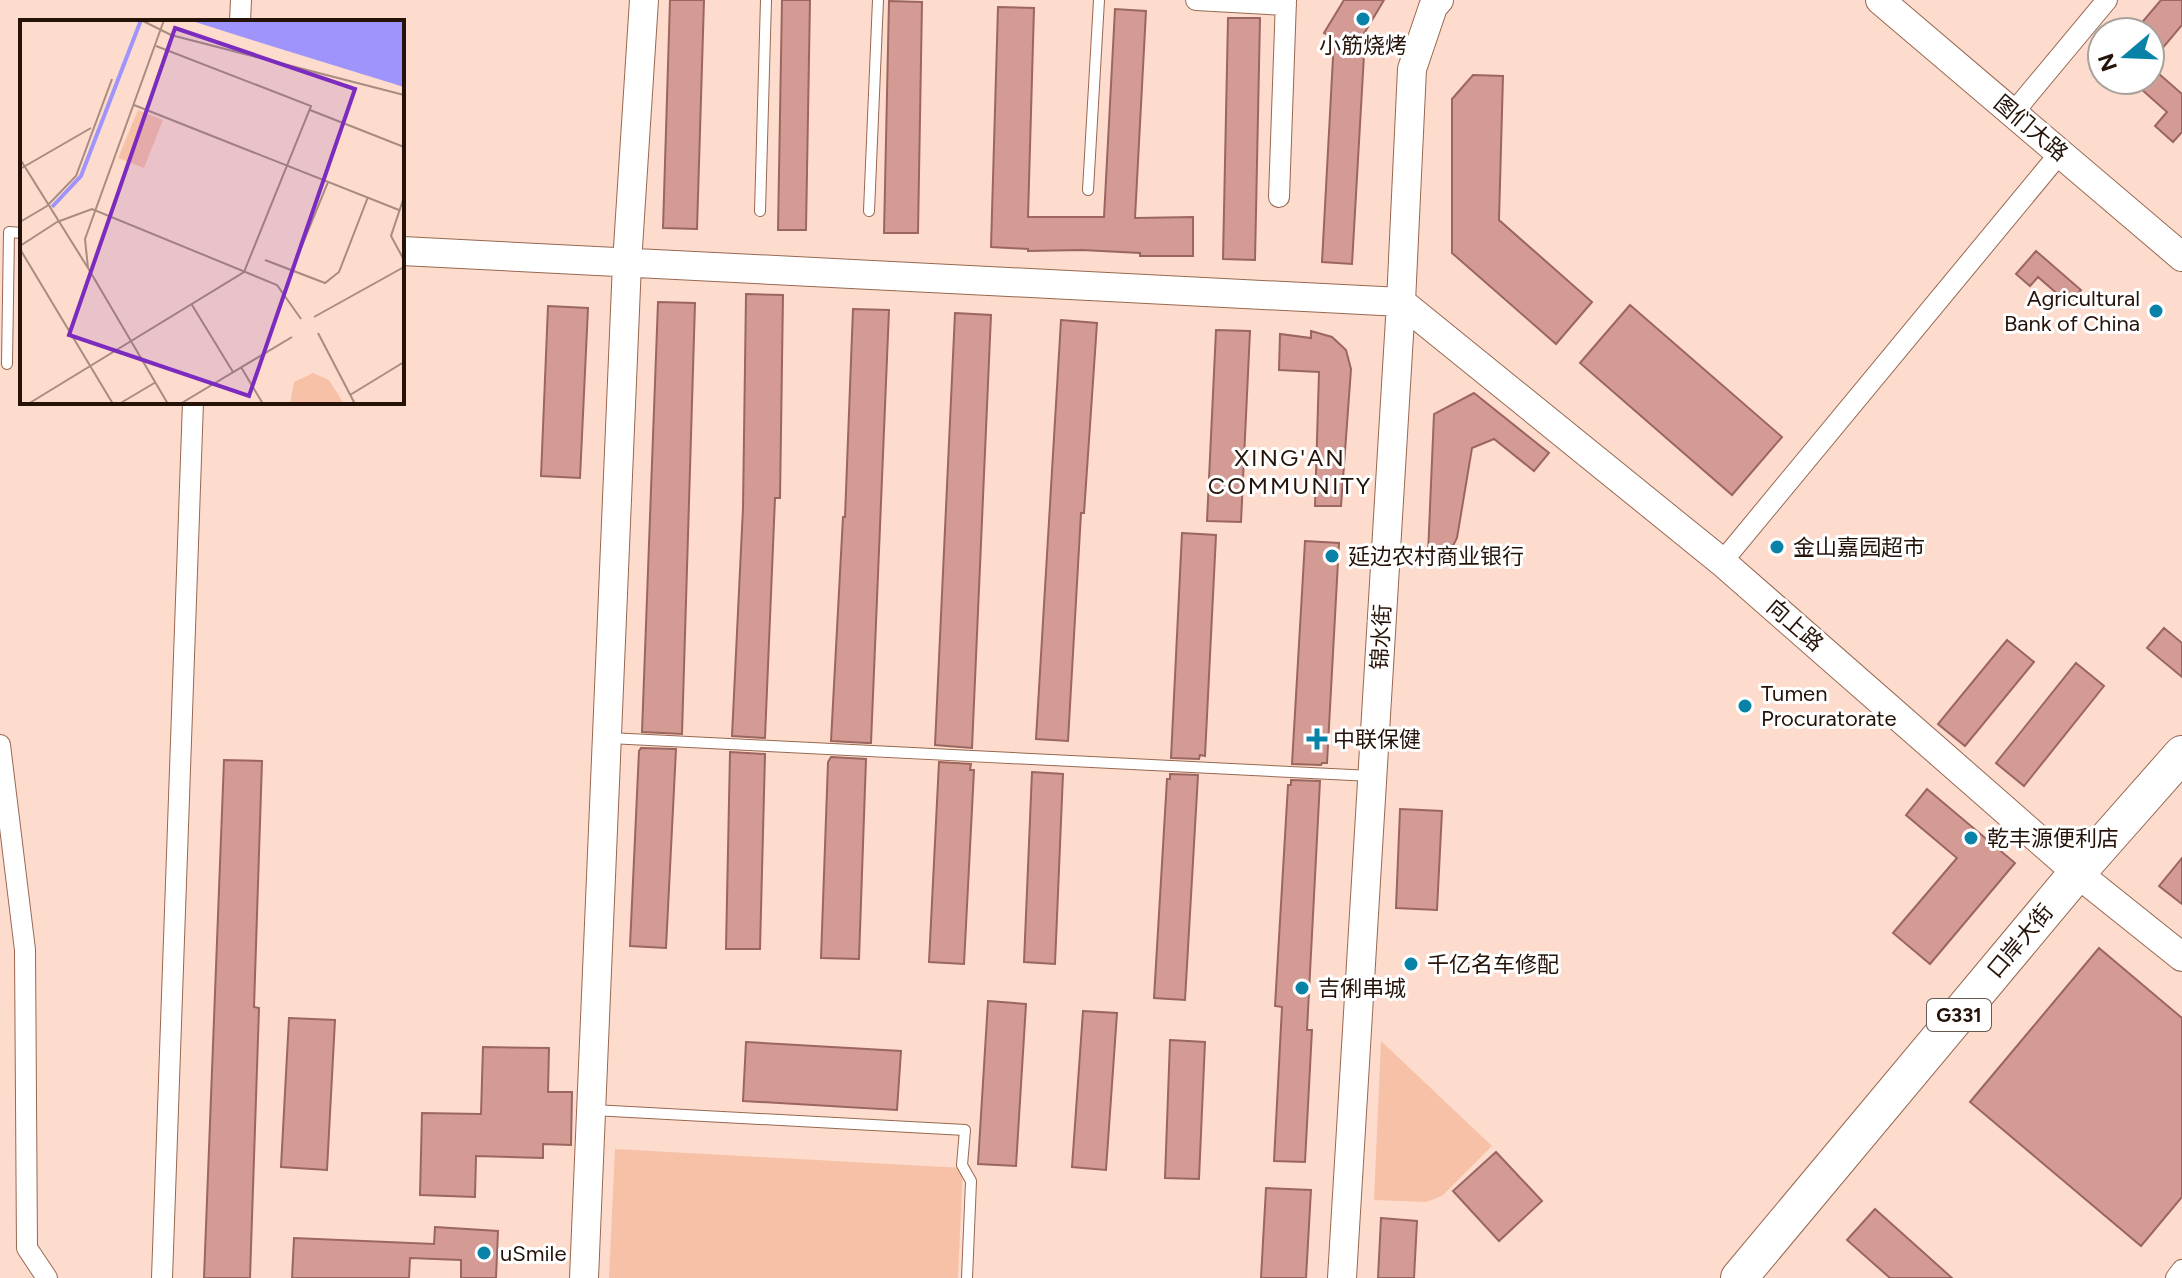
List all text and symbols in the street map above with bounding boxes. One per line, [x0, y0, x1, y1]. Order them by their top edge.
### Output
marker: 小筋烧烤 [1354, 10, 1372, 28]
north arrow [2086, 16, 2166, 96]
inset map [20, 20, 404, 404]
place label: 小筋烧烤 [1319, 32, 1407, 59]
text: N [2092, 50, 2123, 75]
street label: 图们大路 [1989, 89, 2073, 167]
place label: Agricultural Bank of China [2004, 285, 2140, 337]
marker: Agricultural Bank of China [2147, 302, 2165, 320]
district label: XING'AN COMMUNITY [1208, 443, 1372, 500]
place label: 金山嘉园超市 [1793, 534, 1925, 561]
marker: 金山嘉园超市 [1768, 538, 1786, 556]
place label: 延边农村商业银行 [1348, 543, 1524, 570]
marker: 延边农村商业银行 [1323, 547, 1341, 565]
street label: 向上路 [1761, 593, 1829, 657]
street label: 锦水街 [1366, 603, 1396, 671]
place label: Tumen Procuratorate [1761, 680, 1897, 732]
marker: Tumen Procuratorate [1736, 697, 1754, 715]
place label: 中联保健 [1333, 726, 1421, 753]
marker: 中联保健 [1308, 730, 1326, 748]
place label: 乾丰源便利店 [1987, 825, 2119, 852]
marker: 乾丰源便利店 [1962, 829, 1980, 847]
street label: 口岸大街 [1981, 899, 2059, 983]
place label: 千亿名车修配 [1427, 951, 1559, 978]
marker: 千亿名车修配 [1402, 955, 1420, 973]
place label: 吉俐串城 [1318, 975, 1406, 1002]
marker: 吉俐串城 [1293, 979, 1311, 997]
road number: G331 [1927, 999, 1991, 1031]
place label: uSmile [500, 1240, 566, 1267]
marker: uSmile [475, 1244, 493, 1262]

